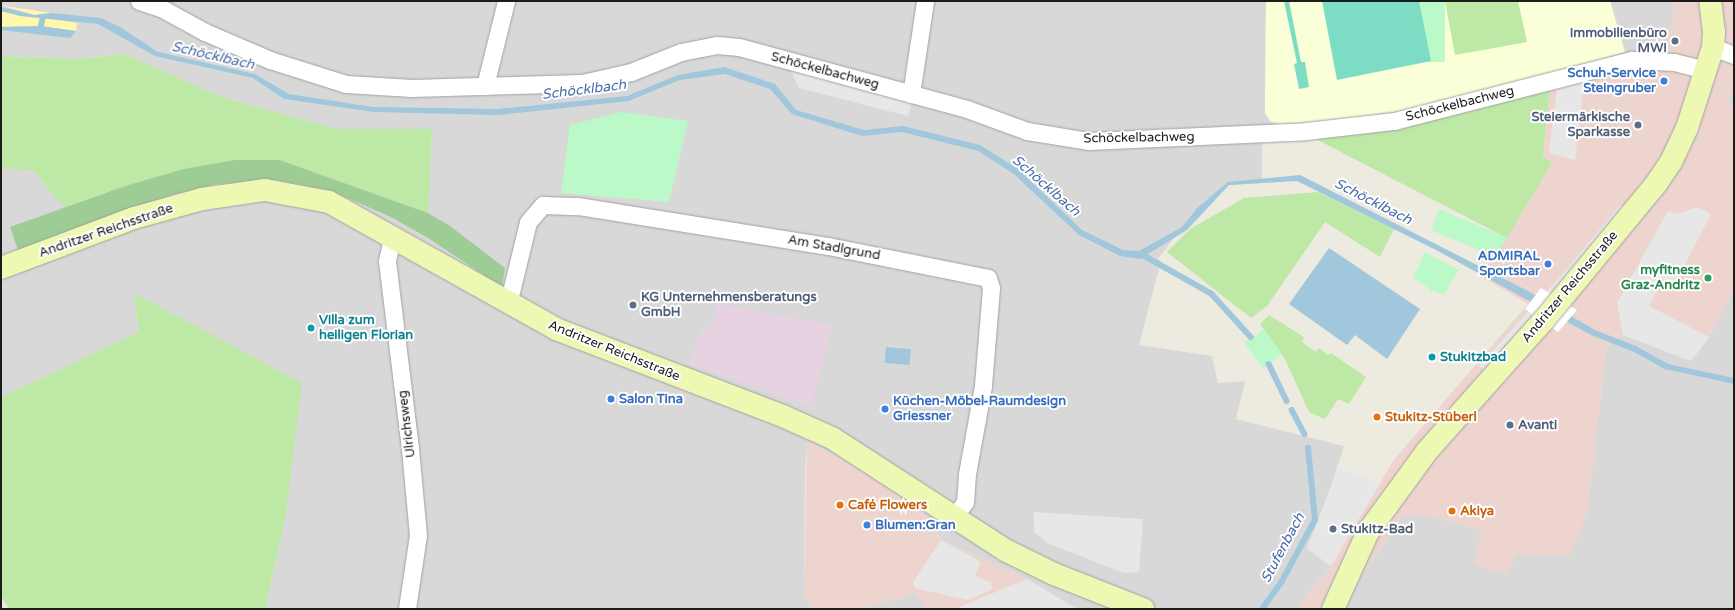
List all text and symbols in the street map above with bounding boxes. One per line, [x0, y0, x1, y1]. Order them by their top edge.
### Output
place label: Immobilienbüro MWI [1570, 26, 1667, 57]
marker: Immobilienbüro MWI [1670, 36, 1680, 46]
water label: Schöcklbach [170, 38, 256, 74]
street label: Schöckelbachweg [769, 49, 881, 93]
place label: Schuh-Service Steingruber [1568, 66, 1656, 97]
marker: Schuh-Service Steingruber [1659, 76, 1669, 86]
water label: Schöcklbach [541, 77, 627, 103]
street label: Schöckelbachweg [1404, 83, 1516, 125]
place label: Steiermärkische Sparkasse [1531, 110, 1630, 141]
marker: Steiermärkische Sparkasse [1633, 120, 1643, 130]
street label: Schöckelbachweg [1083, 129, 1195, 147]
water label: Schöcklbach [1009, 152, 1083, 220]
water label: Schöcklbach [1332, 175, 1414, 229]
street label: Andritzer Reichsstraße [37, 201, 175, 261]
street label: Andritzer Reichsstraße [1519, 228, 1621, 346]
street label: Am Stadlgrund [787, 232, 881, 264]
place label: ADMIRAL Sportsbar [1478, 249, 1540, 280]
marker: ADMIRAL Sportsbar [1543, 259, 1553, 269]
place label: myfitness Graz-Andritz [1621, 263, 1700, 294]
marker: myfitness Graz-Andritz [1703, 273, 1713, 283]
place label: KG Unternehmensberatungs GmbH [641, 290, 817, 321]
marker: KG Unternehmensberatungs GmbH [628, 300, 638, 310]
place label: Villa zum heiligen Florian [319, 313, 413, 344]
street label: Andritzer Reichsstraße [546, 317, 682, 385]
marker: Villa zum heiligen Florian [306, 323, 316, 333]
place label: Stukitzbad [1440, 349, 1506, 365]
marker: Stukitzbad [1427, 352, 1437, 362]
street label: Ulrichsweg [395, 389, 419, 459]
place label: Salon Tina [619, 391, 683, 407]
marker: Salon Tina [606, 394, 616, 404]
place label: Küchen-Möbel-Raumdesign Griessner [893, 394, 1066, 425]
marker: Küchen-Möbel-Raumdesign Griessner [880, 404, 890, 414]
place label: Stukitz-Stüberl [1385, 409, 1477, 425]
marker: Stukitz-Stüberl [1372, 412, 1382, 422]
place label: Avanti [1518, 417, 1557, 433]
marker: Avanti [1505, 420, 1515, 430]
place label: Café Flowers [848, 497, 927, 513]
marker: Café Flowers [835, 500, 845, 510]
place label: Akiya [1460, 503, 1494, 519]
marker: Akiya [1447, 506, 1457, 516]
water label: Stufenbach [1258, 510, 1308, 586]
place label: Blumen:Gran [875, 517, 956, 533]
marker: Blumen:Gran [862, 520, 872, 530]
place label: Stukitz-Bad [1341, 521, 1413, 537]
marker: Stukitz-Bad [1328, 524, 1338, 534]

